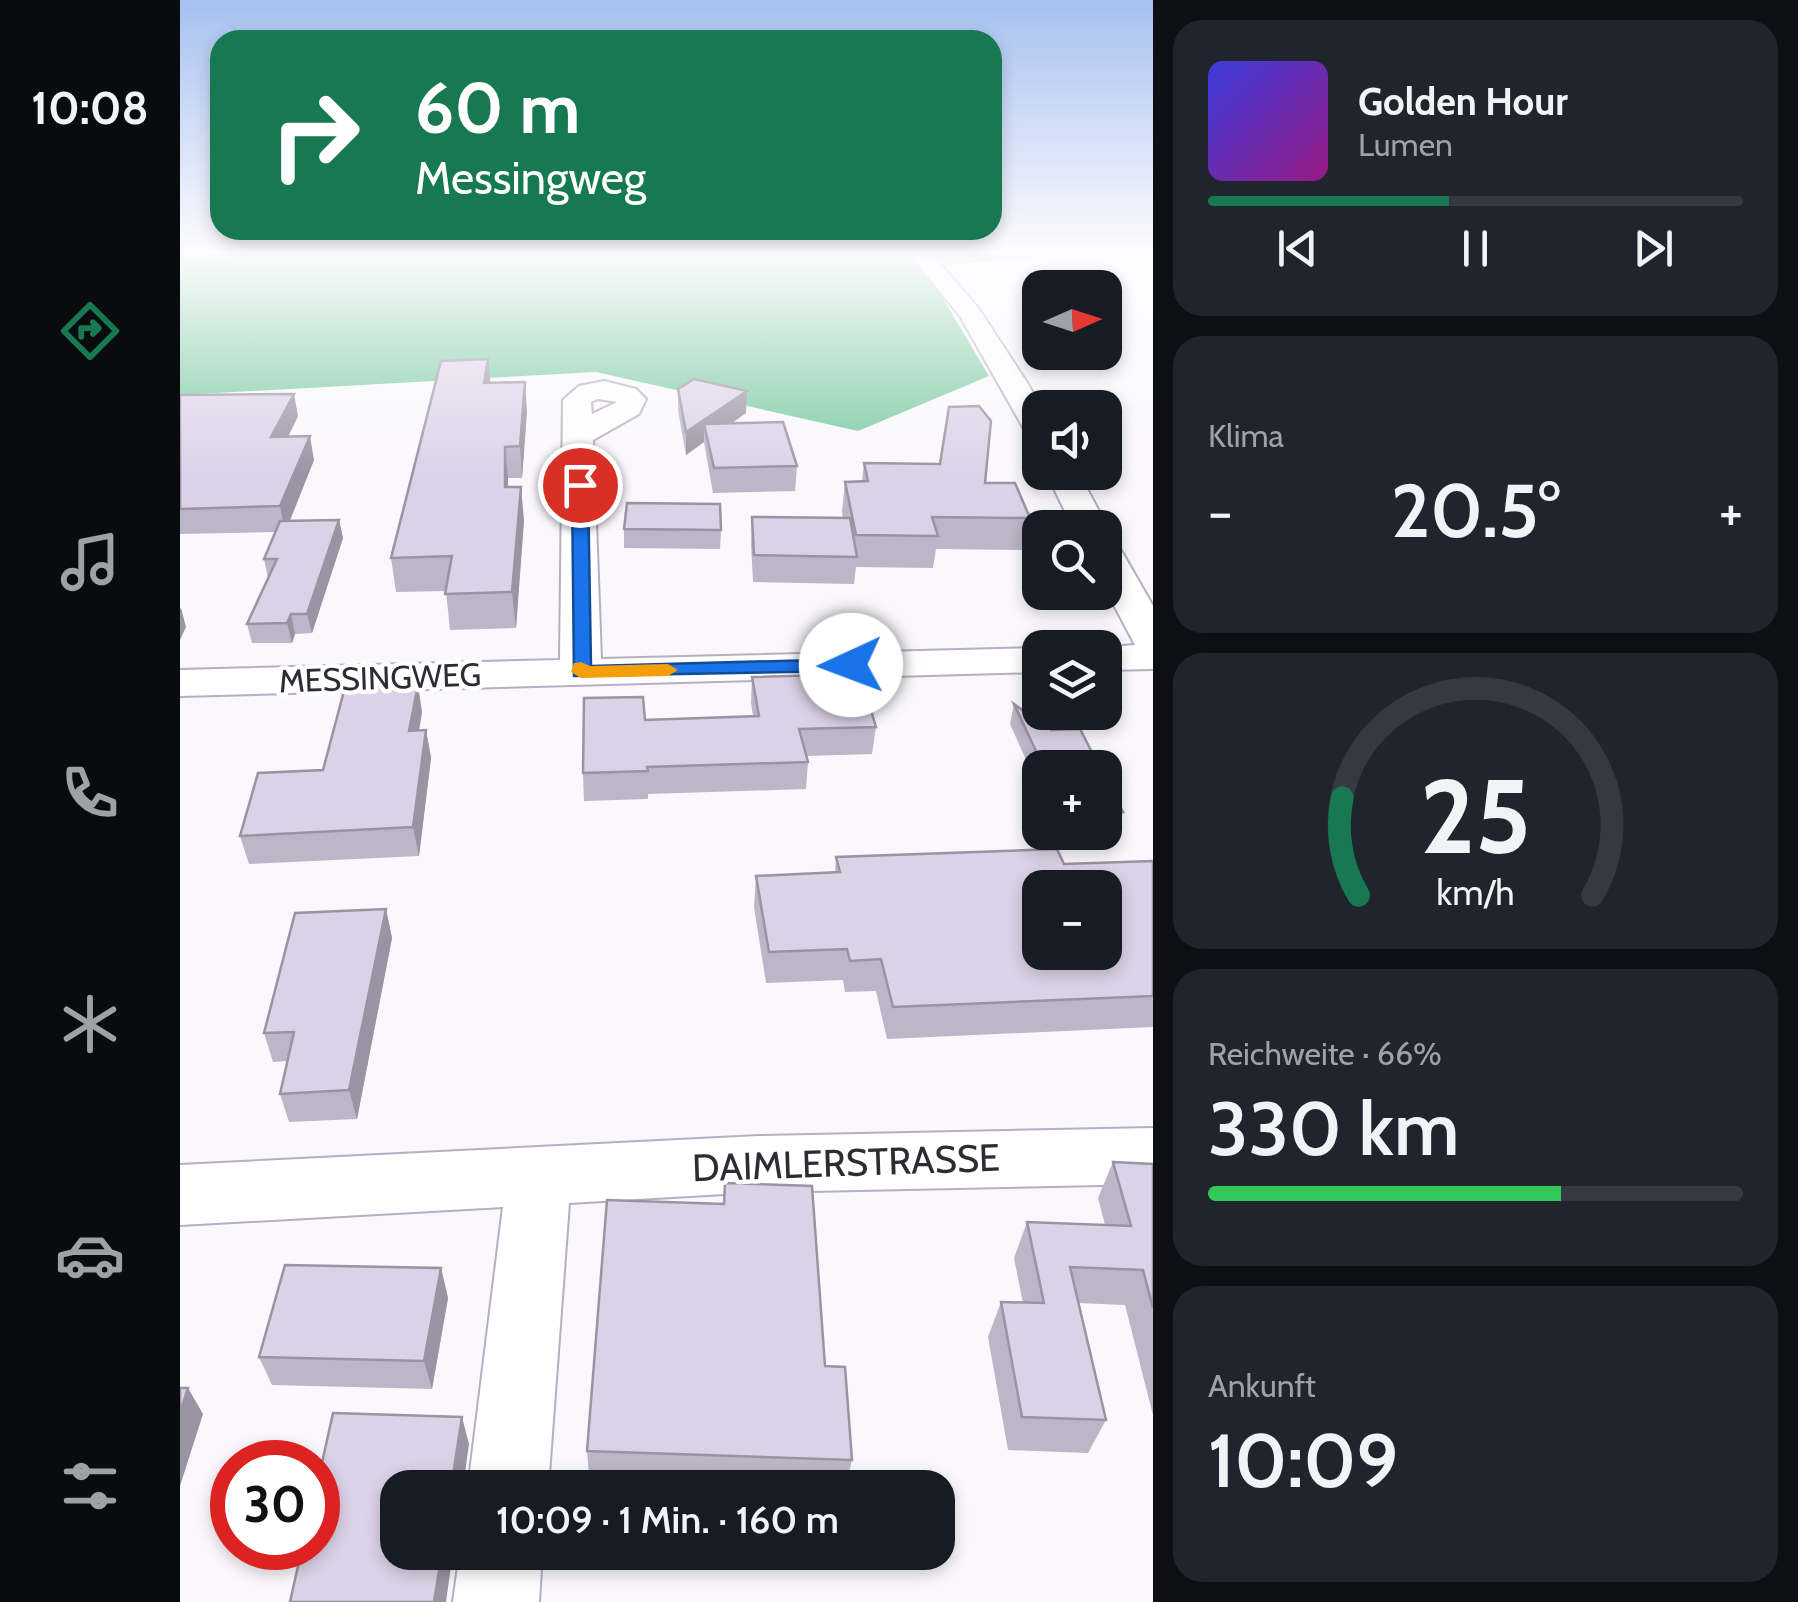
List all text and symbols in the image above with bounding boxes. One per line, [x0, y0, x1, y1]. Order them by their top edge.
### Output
text: 60 m [415, 65, 580, 151]
icon: right [250, 70, 380, 200]
text: Golden Hour [1358, 78, 1568, 125]
text: 10:08 [31, 81, 149, 135]
text: Lumen [1358, 125, 1453, 164]
text: Messingweg [415, 151, 646, 205]
icon: previous [1270, 221, 1325, 276]
icon: pause [1448, 221, 1503, 276]
icon: next [1626, 221, 1681, 276]
north arrow [1022, 270, 1122, 370]
map controls [1022, 270, 1122, 970]
icon: directions [55, 296, 125, 366]
button: sound [1022, 390, 1122, 490]
text: Klima [1208, 416, 1284, 455]
pin [538, 443, 623, 528]
icon: arrive [553, 458, 608, 513]
text: 20.5° [1391, 465, 1560, 556]
text: − [1208, 478, 1232, 545]
text: + [1719, 478, 1743, 545]
button: search [1022, 510, 1122, 610]
icon: music [55, 527, 125, 597]
position arrow [799, 613, 903, 717]
button: layers [1022, 630, 1122, 730]
street label: MESSINGWEG [278, 654, 482, 701]
button: + [1022, 750, 1122, 850]
text: 25 [1420, 753, 1531, 879]
icon: phone [55, 758, 125, 828]
button: − [1022, 870, 1122, 970]
text: km/h [1436, 871, 1515, 914]
icon: climate [55, 989, 125, 1059]
text: Reichweite · 66% [1208, 1034, 1442, 1073]
text: 330 km [1208, 1083, 1459, 1174]
street label: DAIMLERSTRASSE [691, 1134, 1001, 1191]
icon: car [55, 1220, 125, 1290]
text: Ankunft [1208, 1366, 1316, 1405]
text: 10:09 [1208, 1415, 1399, 1506]
speed limit sign: 30 [210, 1440, 340, 1570]
icon: filters [55, 1451, 125, 1521]
text: 10:09 · 1 Min. · 160 m [496, 1496, 839, 1543]

